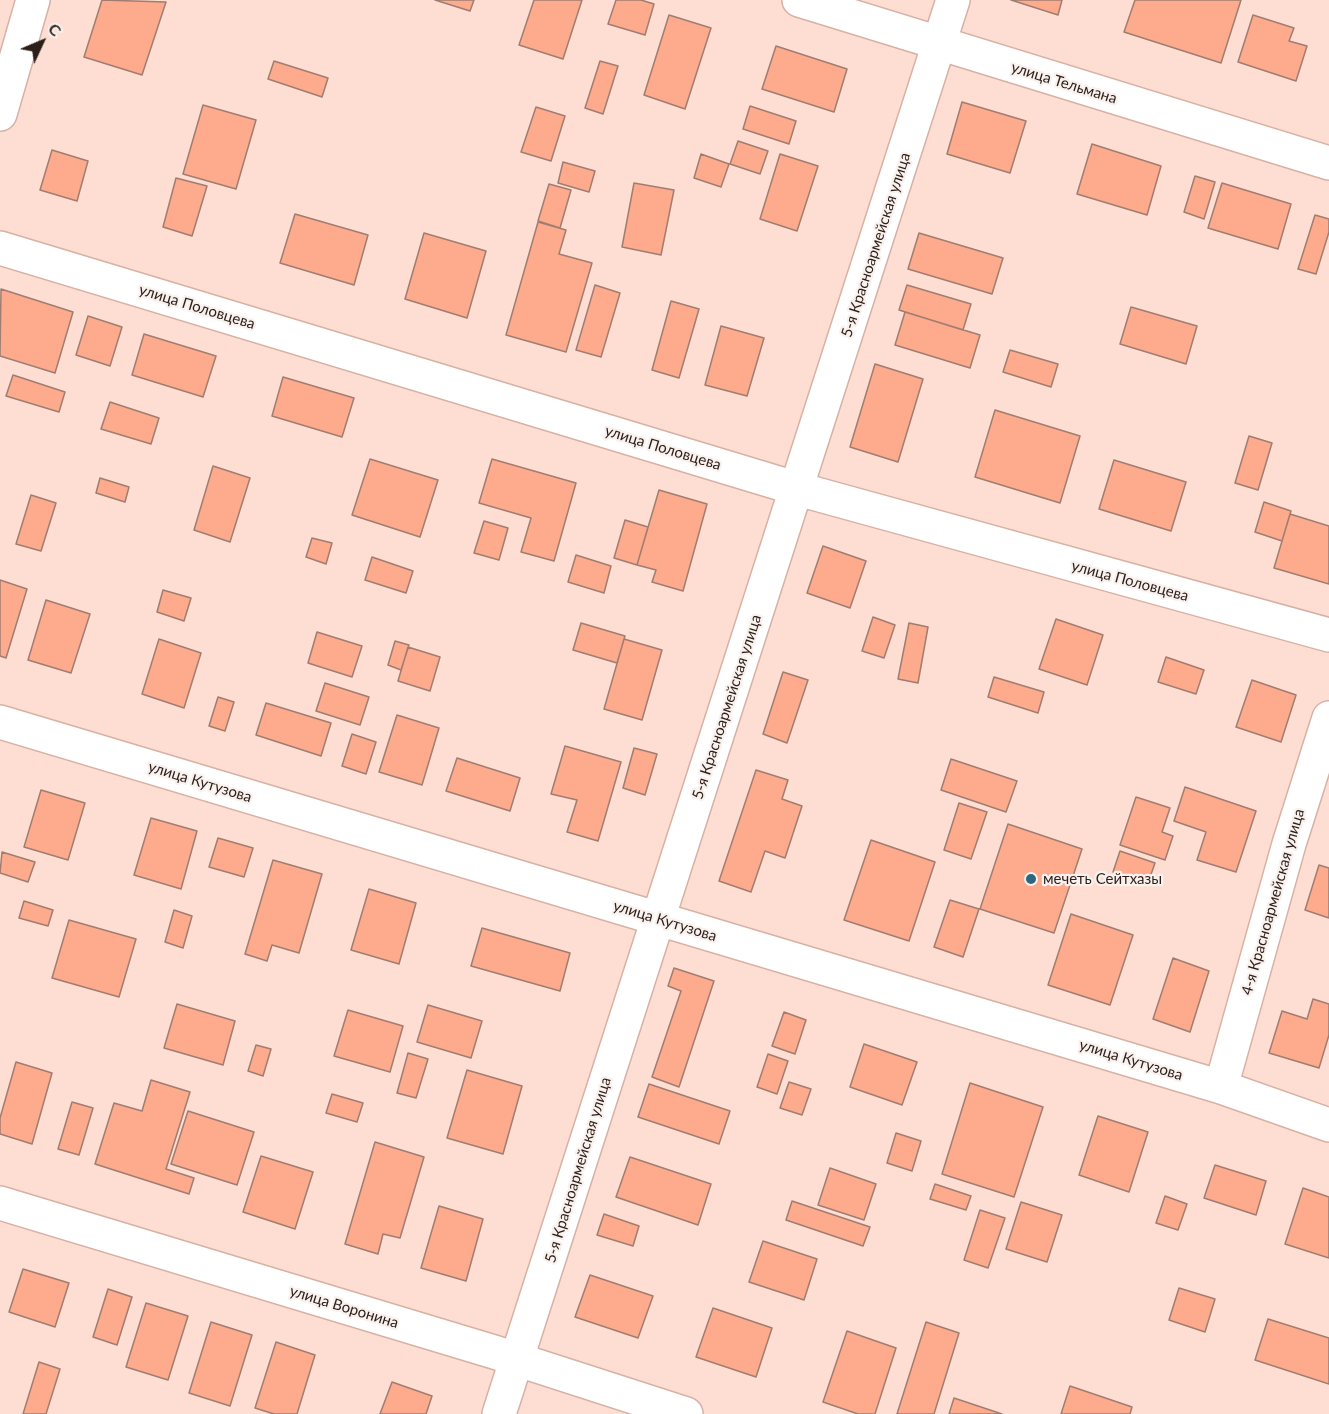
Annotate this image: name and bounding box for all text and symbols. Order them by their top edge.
north arrow [12,12,72,72]
text: С [45,19,66,40]
street label: улица Тельмана [1009,58,1119,108]
street label: 5-я Красноармейская улица [838,150,914,340]
street label: улица Половцева [137,281,257,333]
street label: улица Половцева [603,422,723,474]
street label: улица Половцева [1070,557,1190,605]
street label: 5-я Красноармейская улица [689,612,765,802]
street label: улица Кутузова [146,758,254,806]
street label: 4-я Красноармейская улица [1238,807,1308,997]
place label: мечеть Сейтхазы [1043,870,1162,888]
marker: мечеть Сейтхазы [1024,872,1038,886]
street label: улица Кутузова [611,897,719,945]
street label: улица Кутузова [1077,1036,1185,1084]
street label: 5-я Красноармейская улица [541,1075,615,1265]
street label: улица Воронина [287,1282,401,1332]

